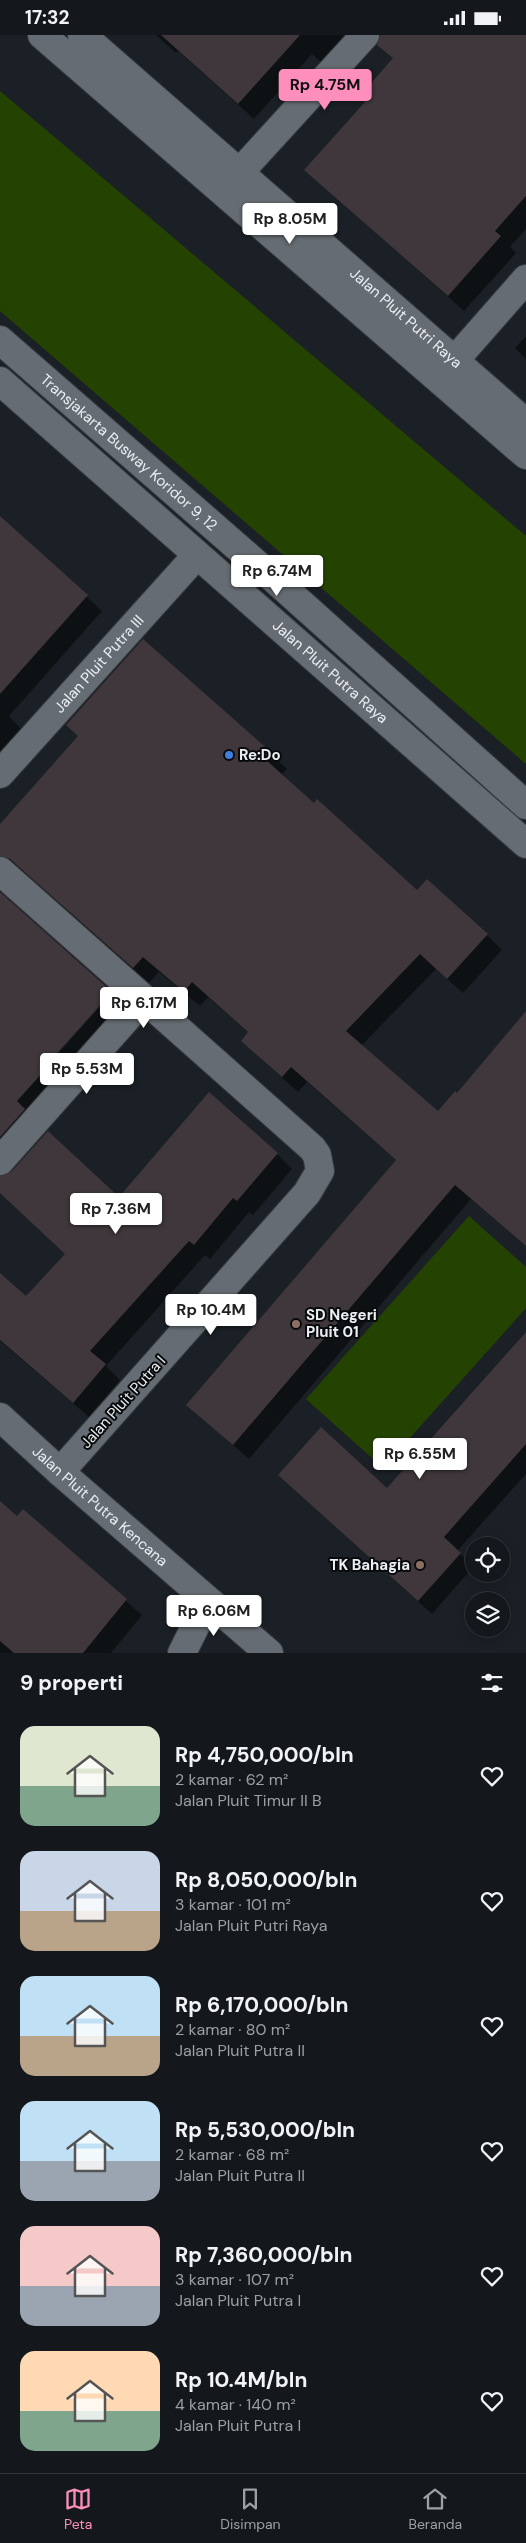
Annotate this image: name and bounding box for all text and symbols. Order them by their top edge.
text: 17:32 [25,5,69,30]
pin: Rp 4.75M [273,69,377,111]
text: Rp 4.75M [290,74,360,95]
pin: Rp 8.05M [238,203,342,245]
text: Rp 8.05M [253,208,327,229]
street label: Jalan Pluit Putri Raya [345,263,466,373]
street label: Transjakarta Busway Koridor 9, 12 [36,370,222,535]
pin: Rp 6.74M [225,555,329,597]
text: Rp 6.74M [242,560,312,581]
street label: Jalan Pluit Putra III [50,611,148,717]
street label: Jalan Pluit Putra Raya [268,615,392,728]
place label: Re:Do [239,745,281,765]
marker: Re:Do [223,749,235,761]
pin: Rp 6.17M [92,987,196,1029]
text: Rp 6.17M [111,992,177,1013]
pin: Rp 5.53M [35,1053,139,1095]
text: Rp 5.53M [51,1058,123,1079]
pin: Rp 7.36M [64,1193,168,1235]
text: Rp 7.36M [81,1198,151,1219]
pin: Rp 10.4M [159,1293,263,1336]
text: Rp 10.4M [176,1299,246,1320]
place label: SD Negeri Pluit 01 [306,1305,377,1342]
marker: SD Negeri Pluit 01 [290,1318,302,1330]
street label: Jalan Pluit Putra I [76,1351,170,1453]
pin: Rp 6.55M [368,1437,472,1480]
street label: Jalan Pluit Putra Kencana [28,1441,172,1571]
text: Rp 6.55M [384,1443,456,1464]
map controls [465,1537,510,1637]
button: locate [465,1537,510,1582]
place label: TK Bahagia [329,1555,410,1575]
marker: TK Bahagia [414,1559,426,1571]
button: layers [465,1592,510,1637]
pin: Rp 6.06M [162,1595,266,1637]
text: Rp 6.06M [178,1600,250,1621]
text: 9 properti [20,1669,123,1697]
icon: filters [478,1669,506,1697]
text: Rp 4,750,000/bln [175,1741,354,1769]
icon: home [60,1746,120,1806]
icon: heart [478,1762,506,1790]
text: 2 kamar · 62 m² [175,1769,288,1790]
text: Jalan Pluit Timur II B [175,1790,322,1811]
text: Rp 8,050,000/bln [175,1866,357,1894]
icon: home [60,1871,120,1931]
icon: heart [478,1887,506,1915]
text: 3 kamar · 101 m² [175,1894,291,1915]
text: Jalan Pluit Putri Raya [175,1915,327,1936]
text: Rp 6,170,000/bln [175,1991,348,2019]
icon: home [60,1996,120,2056]
icon: heart [478,2012,506,2040]
text: 2 kamar · 80 m² [175,2019,290,2040]
text: Jalan Pluit Putra II [175,2040,305,2061]
text: Rp 5,530,000/bln [175,2116,355,2144]
icon: home [60,2121,120,2181]
icon: heart [478,2137,506,2165]
text: 2 kamar · 68 m² [175,2144,289,2165]
text: Jalan Pluit Putra II [175,2165,305,2186]
text: Rp 7,360,000/bln [175,2241,352,2269]
icon: home [60,2246,120,2306]
icon: heart [478,2262,506,2290]
text: 3 kamar · 107 m² [175,2269,294,2290]
text: Jalan Pluit Putra I [175,2290,301,2311]
text: Rp 10.4M/bln [175,2366,307,2394]
icon: home [60,2371,120,2431]
icon: heart [478,2387,506,2415]
text: 4 kamar · 140 m² [175,2394,296,2415]
text: Jalan Pluit Putra I [175,2415,301,2436]
tab: Peta [64,2485,92,2533]
tab: Disimpan [220,2485,281,2533]
tab: Beranda [408,2485,462,2533]

